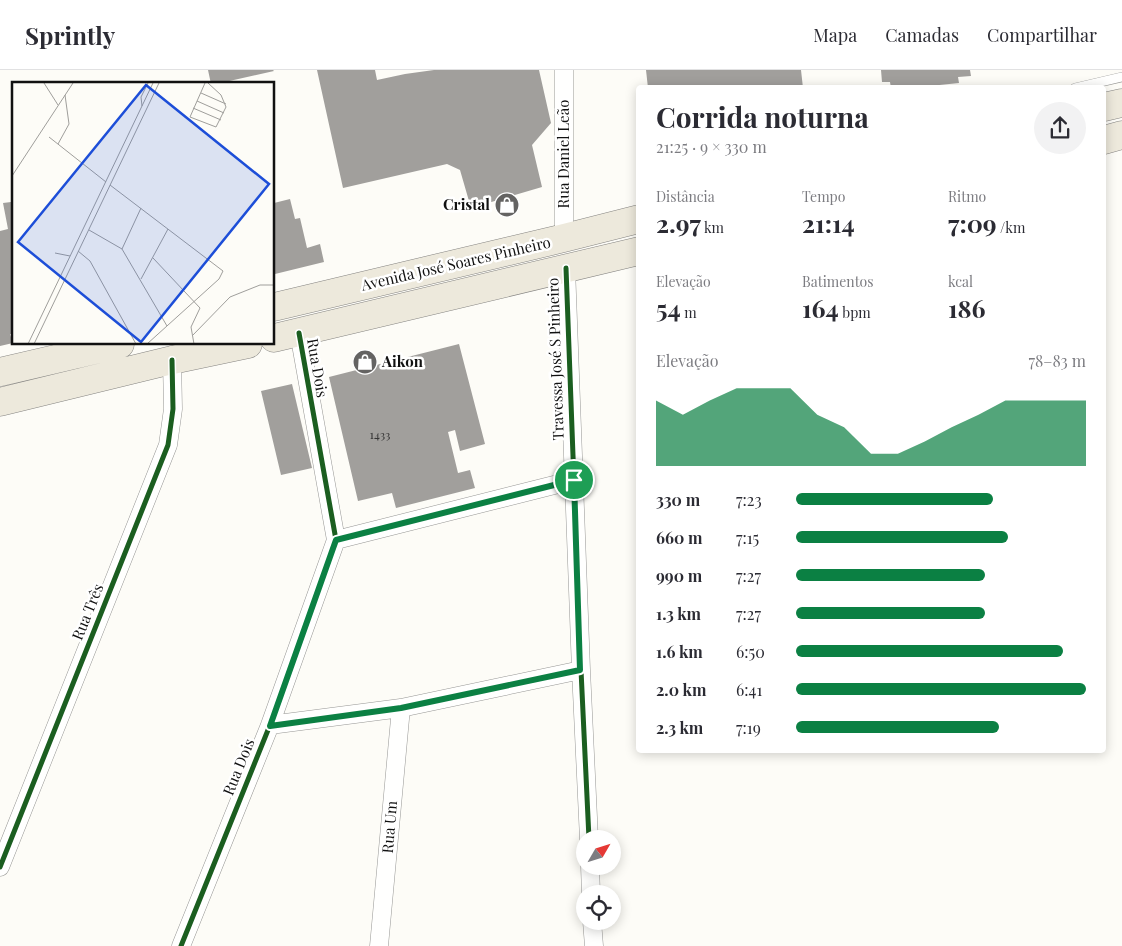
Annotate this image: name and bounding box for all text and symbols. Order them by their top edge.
text: Sprintly [25,19,115,51]
text: Mapa [813,23,857,47]
text: Camadas [885,23,959,47]
text: Compartilhar [987,23,1097,47]
inset map [12,82,275,345]
text: Corrida noturna [656,98,869,135]
street label: Rua Daniel Leão [553,100,573,208]
button: share [1034,102,1086,154]
text: 21:25 · 9 × 330 m [656,136,767,157]
text: Distância [656,187,715,206]
text: Tempo [802,187,845,206]
text: Ritmo [948,187,986,206]
shop icon: Cristal [494,192,520,218]
place label: Cristal [443,194,490,214]
text: 2.97 [656,206,701,239]
text: 21:14 [802,206,855,239]
text: 7:09 [948,206,997,239]
text: km [701,218,724,237]
text: /km [997,218,1025,237]
street label: Avenida José Soares Pinheiro [358,231,553,295]
text: Elevação [656,272,711,291]
text: Batimentos [802,272,874,291]
text: kcal [948,272,973,291]
street label: Travessa José S Pinheiro [542,277,568,441]
text: 54 [656,291,681,324]
text: 164 [802,291,839,324]
text: 186 [948,291,986,324]
text: m [681,303,697,322]
text: bpm [839,303,871,322]
street label: Rua Dois [303,337,333,399]
shop icon: Aikon [352,349,378,375]
text: Elevação [656,350,718,371]
text: 78–83 m [1028,350,1086,371]
place label: Aikon [381,351,424,371]
house number: 1433 [370,426,390,442]
pin [553,459,595,501]
icon: arrive [560,466,588,494]
text: 330 m [656,489,700,510]
text: 7:23 [736,489,762,510]
text: 660 m [656,527,702,548]
text: 7:15 [736,527,759,548]
text: 990 m [656,565,702,586]
text: 7:27 [736,565,761,586]
street label: Rua Três [67,580,107,643]
text: 1.3 km [656,603,701,624]
text: 7:27 [736,603,761,624]
text: 1.6 km [656,641,703,662]
text: 6:50 [736,641,765,662]
text: 2.0 km [656,679,706,700]
text: 6:41 [736,679,762,700]
text: 2.3 km [656,717,703,738]
text: 7:19 [736,717,761,738]
street label: Rua Dois [218,735,259,798]
street label: Rua Um [377,799,401,854]
north arrow [576,830,621,875]
map controls [576,830,621,930]
button: locate [576,885,621,930]

